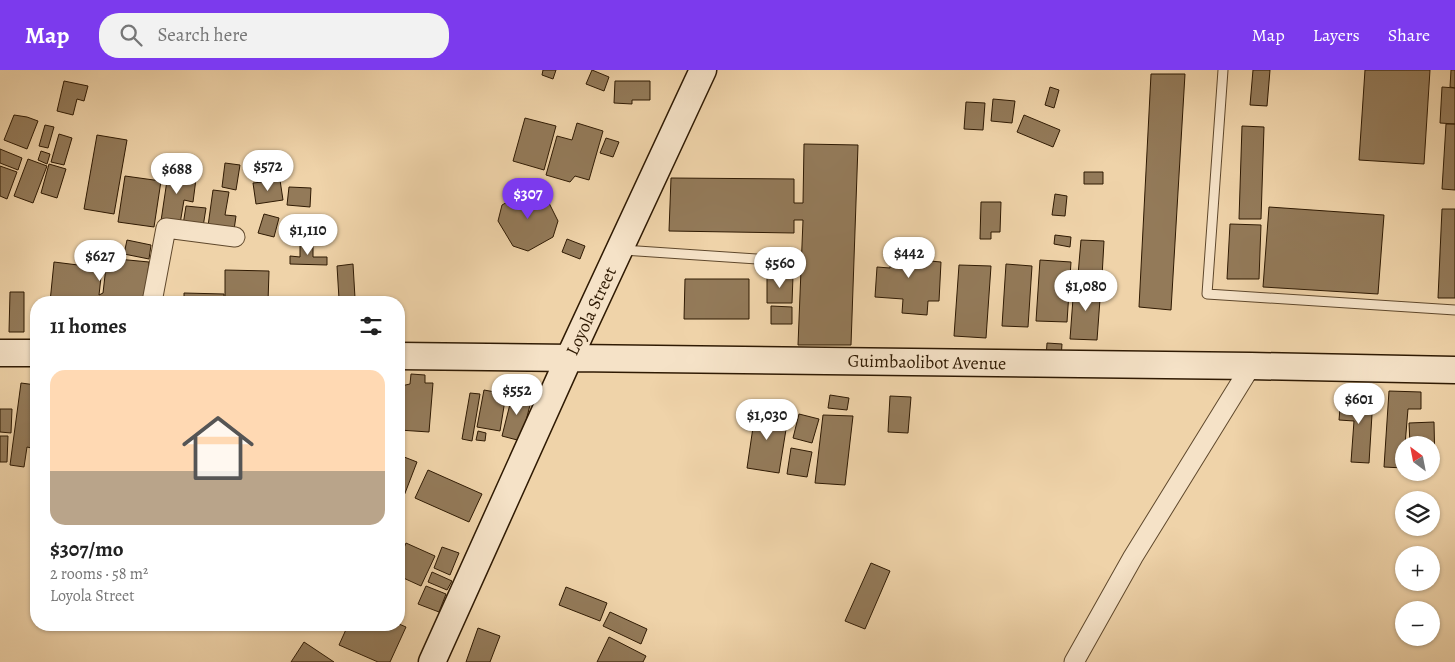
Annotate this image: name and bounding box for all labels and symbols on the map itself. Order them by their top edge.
pin: $572 [238,150,298,192]
pin: $688 [147,152,207,195]
pin: $307 [498,178,558,220]
pin: $1,110 [267,214,349,256]
pin: $442 [879,236,939,279]
pin: $627 [70,240,130,282]
pin: $560 [750,246,810,289]
street label: Loyola Street [560,263,622,359]
pin: $1,080 [1045,270,1127,312]
street label: Guimbaolibot Avenue [847,349,1007,375]
pin: $552 [487,374,547,416]
pin: $601 [1329,382,1389,425]
pin: $1,030 [726,398,808,441]
north arrow [1395,436,1440,481]

